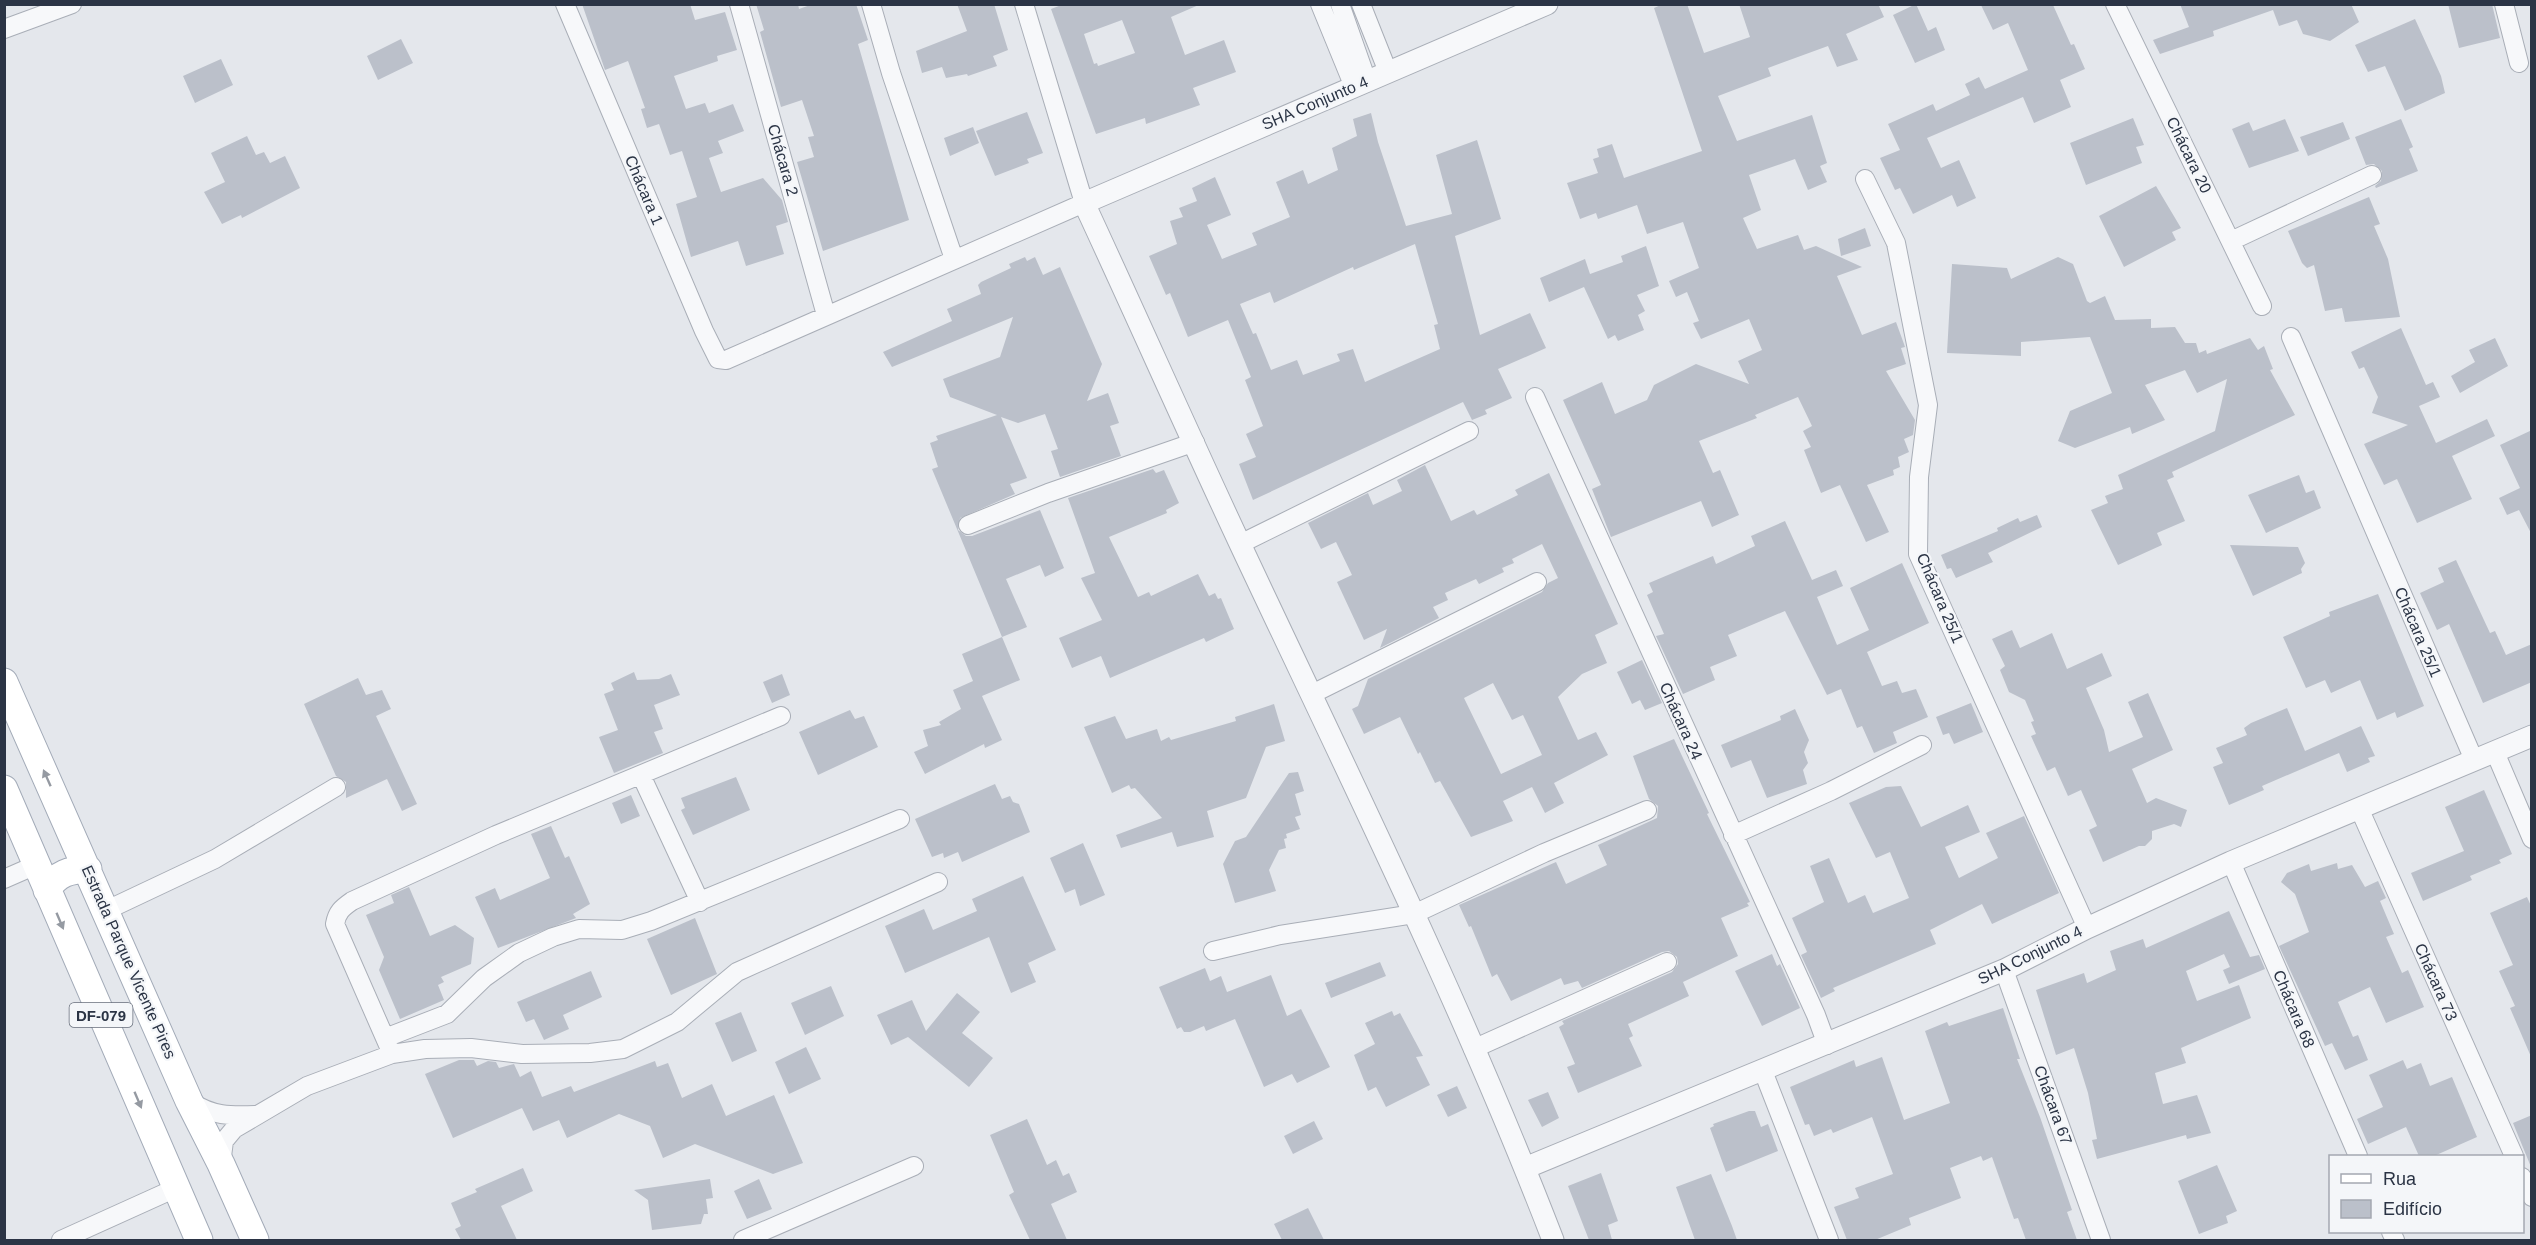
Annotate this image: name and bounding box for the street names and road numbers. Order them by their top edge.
street label: SHA Conjunto 4 [1259,73,1371,133]
street label: Chácara 20 [2163,114,2215,196]
street label: Chácara 2 [765,122,801,198]
street label: Chácara 1 [622,153,666,227]
street label: Chácara 25/1 [1913,550,1967,646]
street label: Chácara 25/1 [2391,584,2445,680]
street label: Chácara 24 [1656,680,1706,762]
street label: Estrada Parque Vicente Pires [79,863,179,1061]
street label: SHA Conjunto 4 [1975,922,2085,988]
street label: Chácara 73 [2411,941,2461,1023]
street label: Chácara 68 [2270,968,2318,1050]
road number: DF-079 [70,1003,132,1027]
street label: Chácara 67 [2031,1063,2075,1147]

